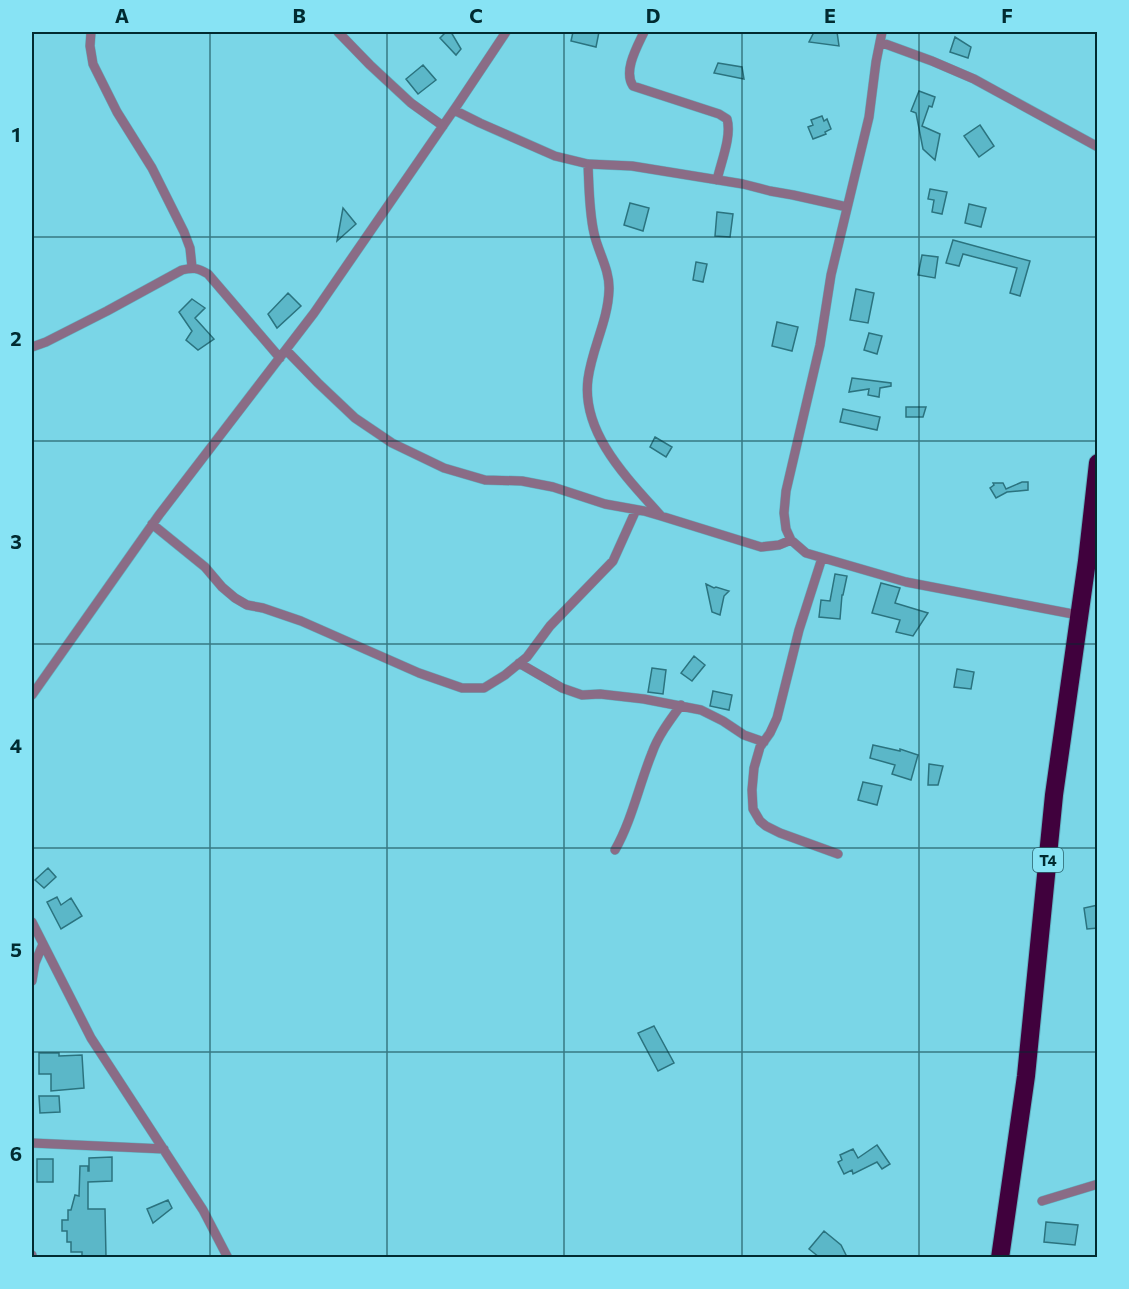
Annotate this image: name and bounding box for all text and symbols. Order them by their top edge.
text: A [115,3,129,27]
text: B [292,3,306,27]
text: C [469,3,483,27]
text: D [646,3,660,27]
text: E [824,3,836,27]
text: F [1001,3,1013,27]
text: 1 [11,122,21,146]
text: 2 [10,326,22,350]
text: 3 [10,529,22,553]
text: 4 [10,733,22,757]
road number: T4 [1033,848,1063,872]
text: 5 [10,937,22,961]
text: 6 [10,1141,22,1165]

